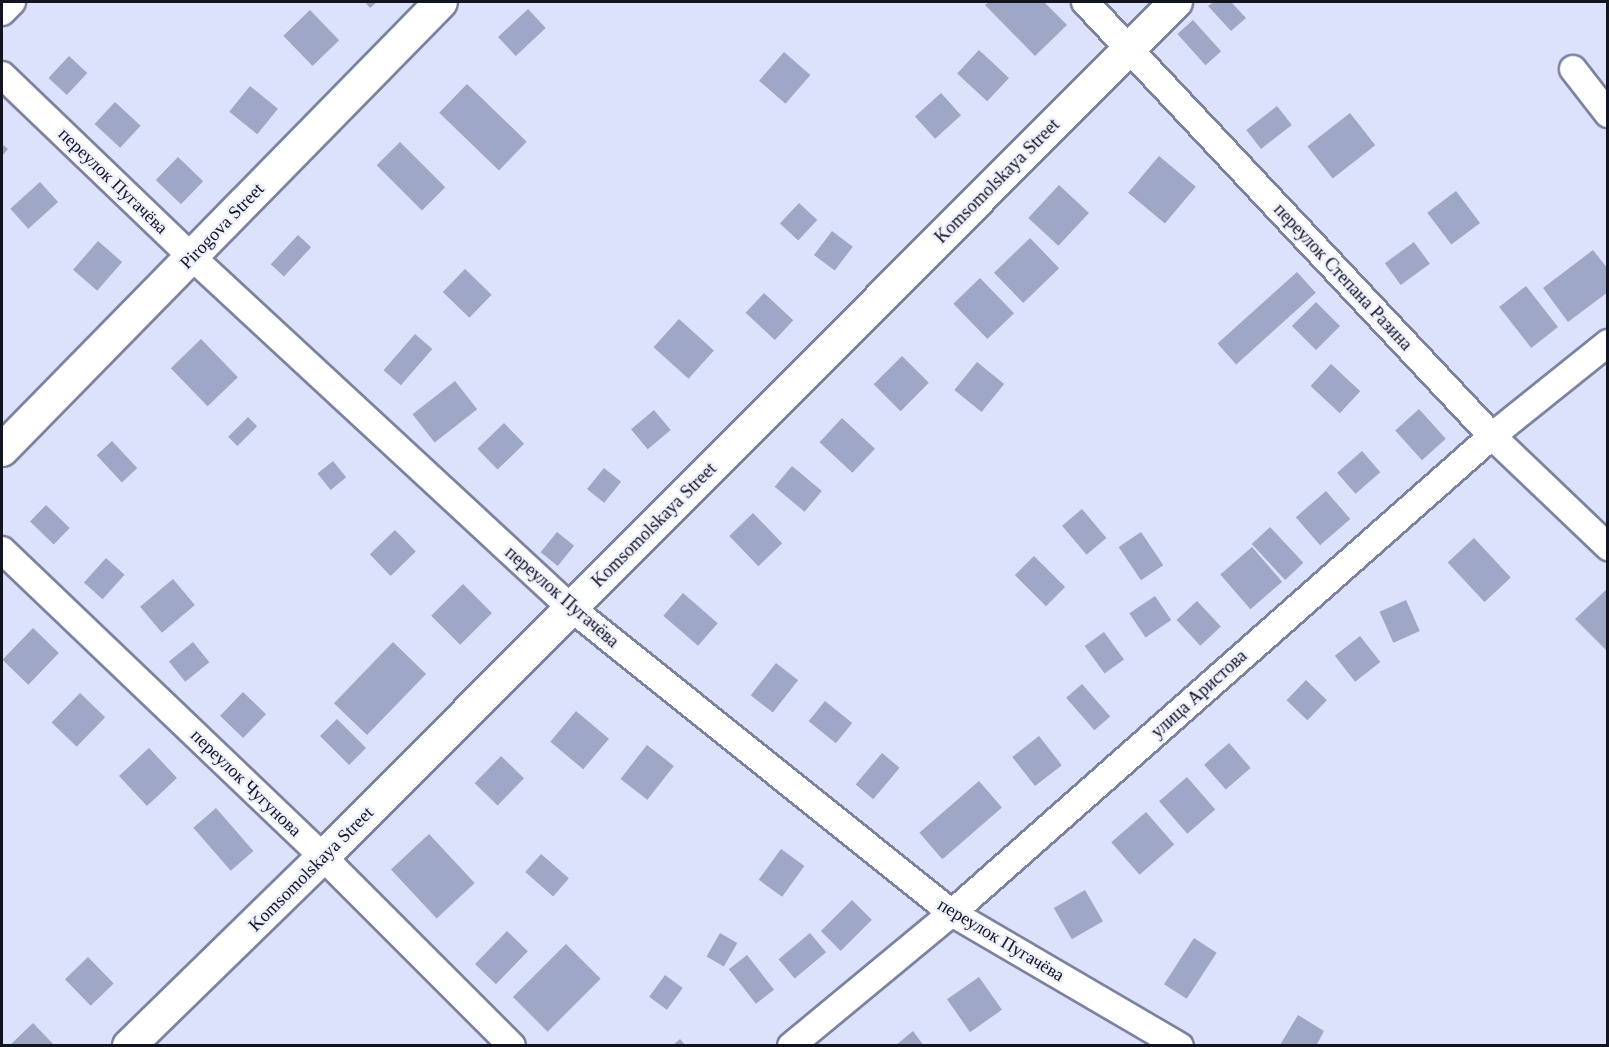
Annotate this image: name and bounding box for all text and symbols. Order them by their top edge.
street label: Komsomolskaya Street [930,114,1064,248]
street label: переулок Пугачёва [54,123,172,239]
street label: Pirogova Street [176,178,268,274]
street label: переулок Степана Разина [1269,199,1417,355]
street label: Komsomolskaya Street [587,458,721,592]
street label: переулок Пугачёва [501,542,623,652]
street label: улица Аристова [1147,645,1251,743]
street label: переулок Чугунова [186,725,306,841]
street label: Komsomolskaya Street [244,802,378,936]
street label: переулок Пугачёва [934,894,1068,986]

